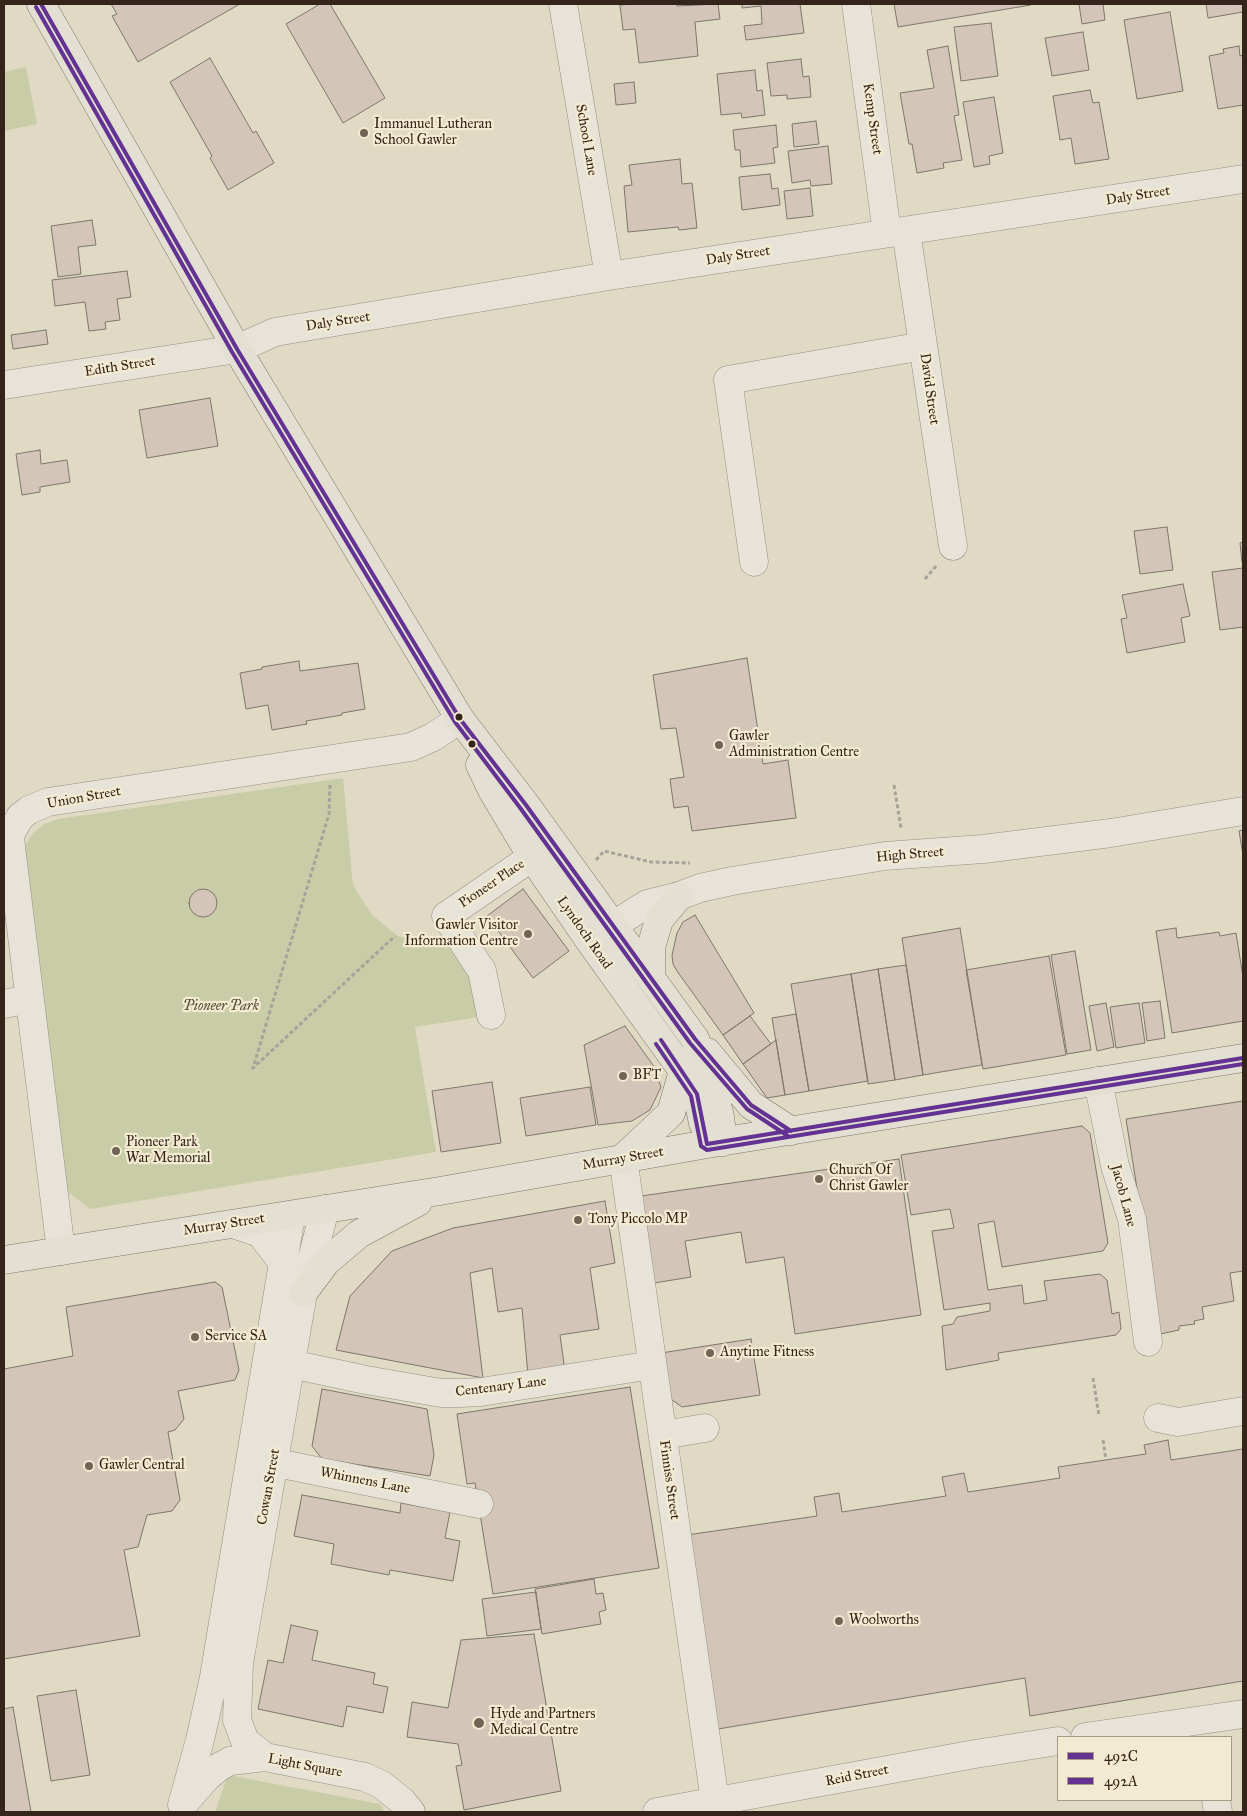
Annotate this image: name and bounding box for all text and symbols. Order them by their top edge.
street label: Kemp Street [859,82,885,156]
street label: School Lane [571,103,601,177]
place label: Immanuel Lutheran School Gawler [374,117,492,150]
marker: Immanuel Lutheran School Gawler [358,127,370,139]
street label: Daly Street [1105,183,1171,209]
street label: Daly Street [705,243,771,269]
street label: Daly Street [305,309,371,335]
street label: David Street [916,352,942,426]
street label: Edith Street [83,353,157,381]
unlabelled marker [454,712,464,722]
place label: Gawler Administration Centre [729,729,859,762]
unlabelled marker [467,739,477,749]
marker: Gawler Administration Centre [713,739,725,751]
street label: Union Street [46,783,122,813]
street label: High Street [875,844,945,866]
street label: Pioneer Place [456,856,528,912]
street label: Lyndoch Road [553,893,615,973]
place label: Gawler Visitor Information Centre [404,918,518,950]
marker: Gawler Visitor Information Centre [522,928,534,940]
park label: Pioneer Park [183,999,259,1015]
place label: BFT [633,1068,661,1084]
marker: BFT [617,1070,629,1082]
place label: Pioneer Park War Memorial [126,1135,211,1168]
street label: Murray Street [581,1144,665,1174]
marker: Pioneer Park War Memorial [110,1145,122,1157]
place label: Church Of Christ Gawler [829,1163,908,1196]
street label: Jacob Lane [1107,1163,1139,1229]
marker: Church Of Christ Gawler [813,1173,825,1185]
street label: Murray Street [182,1210,266,1240]
place label: Tony Piccolo MP [588,1212,688,1228]
marker: Tony Piccolo MP [572,1214,584,1226]
place label: Service SA [205,1329,267,1345]
marker: Service SA [189,1331,201,1343]
place label: Anytime Fitness [720,1345,814,1361]
marker: Anytime Fitness [704,1347,716,1359]
street label: Centenary Lane [454,1373,548,1401]
street label: Finniss Street [655,1439,683,1521]
street label: Cowan Street [254,1448,284,1526]
place label: Gawler Central [99,1458,185,1474]
marker: Gawler Central [83,1460,95,1472]
street label: Whinnens Lane [319,1464,411,1498]
place label: Woolworths [849,1613,919,1629]
marker: Woolworths [833,1615,845,1627]
place label: Hyde and Partners Medical Centre [490,1707,595,1740]
marker: Hyde and Partners Medical Centre [472,1716,486,1730]
legend [1057,1736,1232,1801]
text: 492C [1104,1747,1138,1765]
street label: Light Square [266,1751,344,1781]
street label: Reid Street [824,1762,890,1790]
text: 492A [1104,1772,1138,1790]

